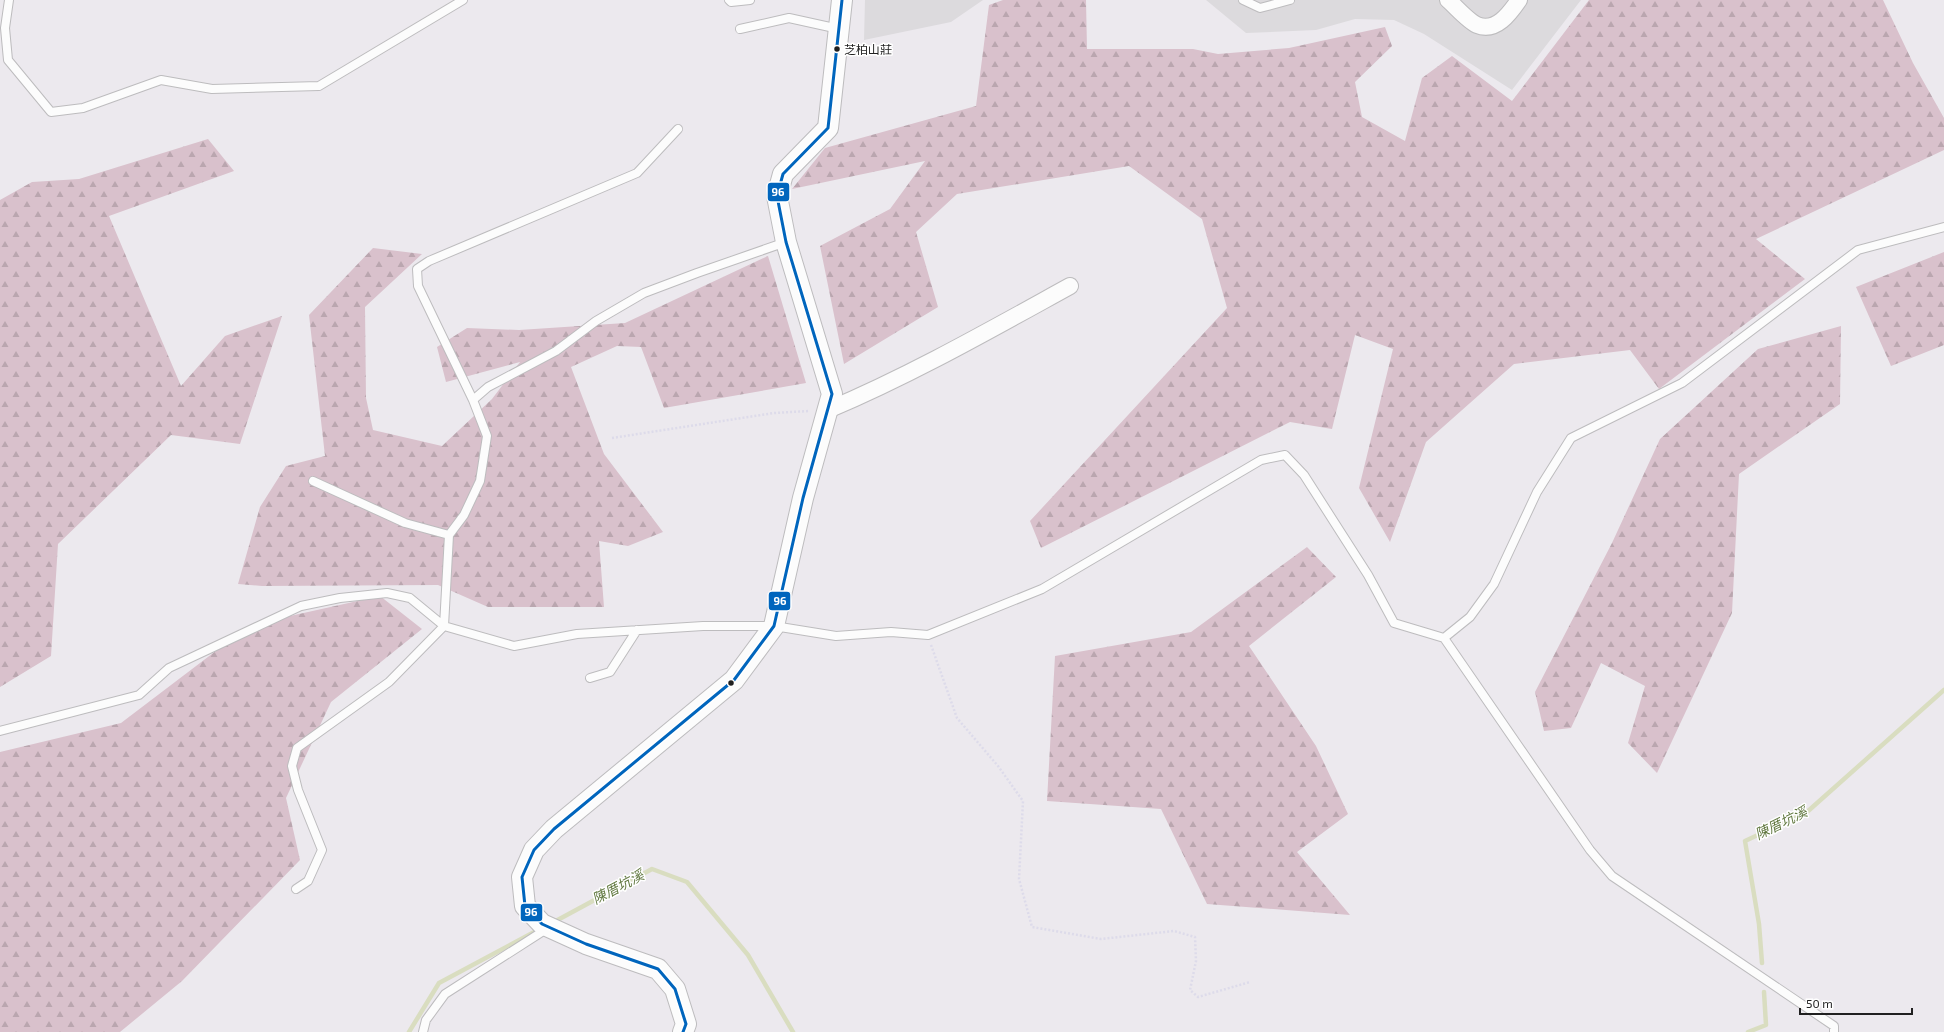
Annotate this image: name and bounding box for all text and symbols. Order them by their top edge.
place label: 芝柏山莊 [844,42,892,56]
marker: 芝柏山莊 [832,44,842,54]
line badge: 96 [767,182,790,202]
text: 96 [772,185,785,198]
line badge: 96 [768,591,791,611]
text: 96 [774,594,787,607]
unlabelled marker [726,678,736,688]
water label: 陳厝坑溪 [1752,802,1811,842]
water label: 陳厝坑溪 [589,865,648,907]
line badge: 96 [520,903,543,922]
text: 96 [525,905,538,918]
scale bar [1800,990,1912,1016]
text: 50 m [1806,996,1833,1010]

